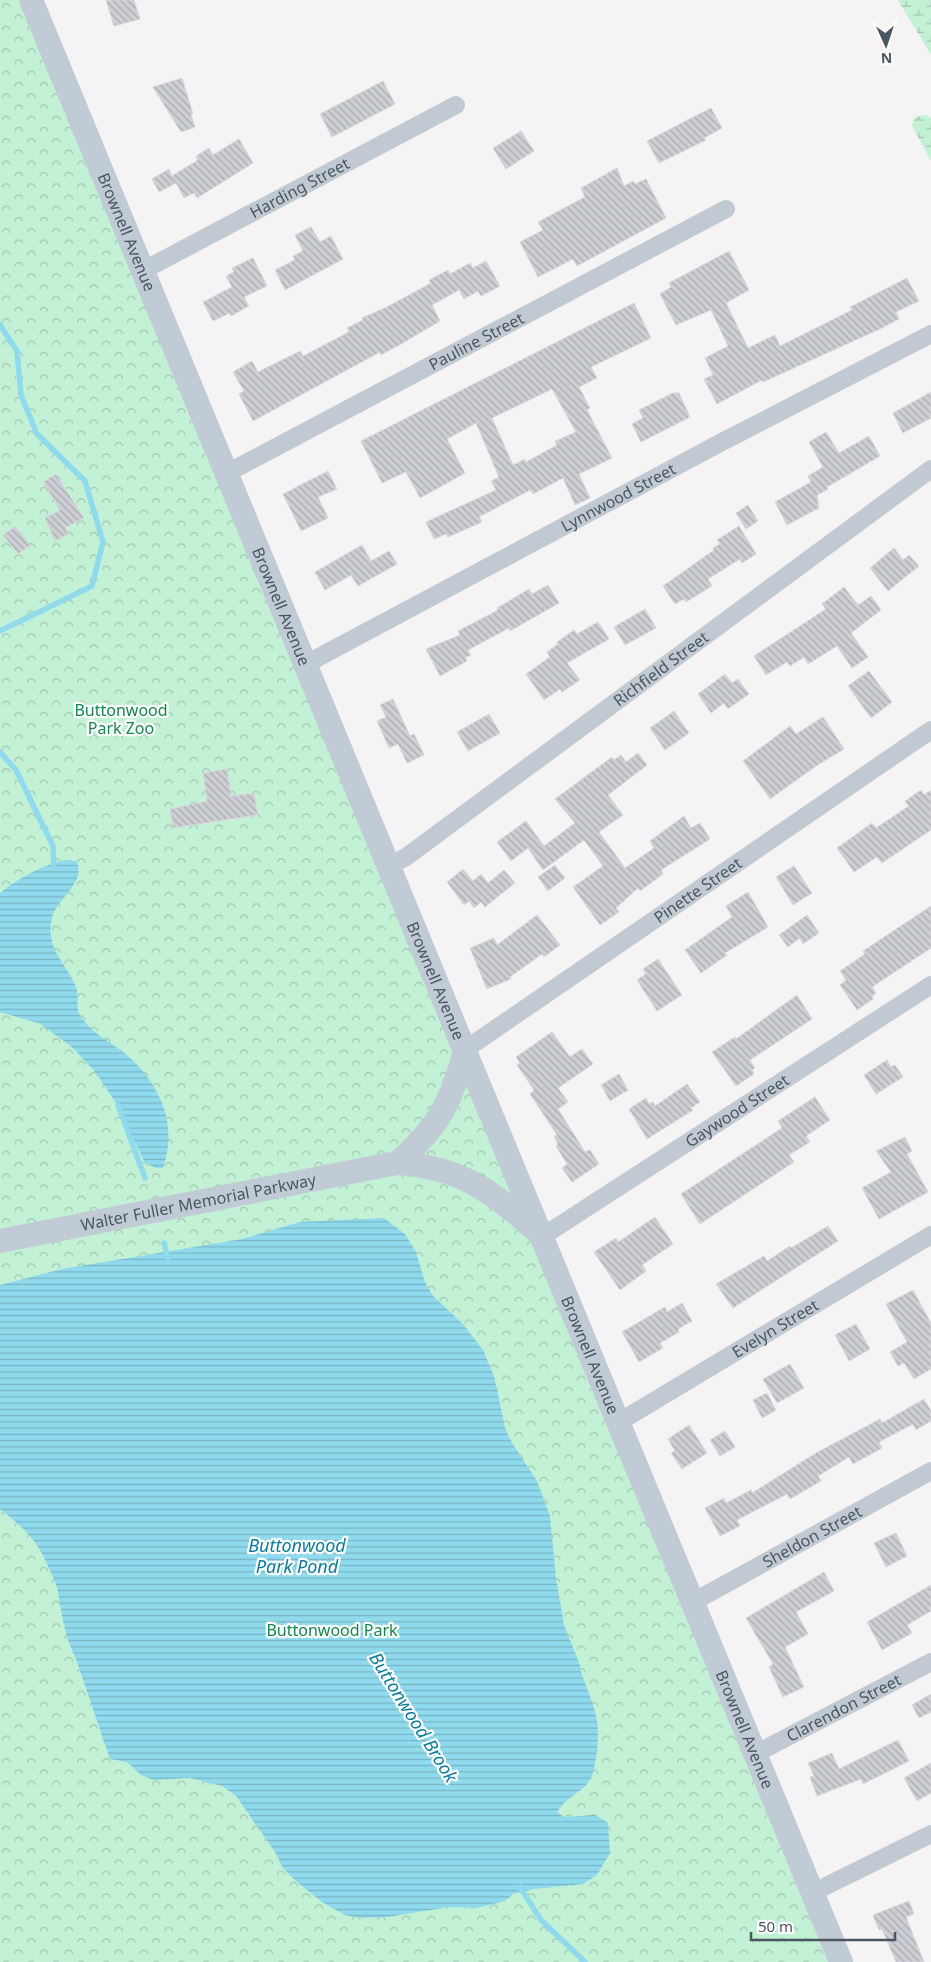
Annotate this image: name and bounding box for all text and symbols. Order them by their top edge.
north arrow [861,20,911,70]
text: N [881,49,893,68]
street label: Harding Street [246,152,353,223]
street label: Brownell Avenue [93,169,161,295]
street label: Pauline Street [425,307,528,375]
street label: Lynnwood Street [557,458,680,537]
street label: Brownell Avenue [247,544,316,669]
street label: Richfield Street [609,626,713,711]
park label: Buttonwood Park Zoo [74,699,168,739]
street label: Pinette Street [649,852,746,928]
street label: Brownell Avenue [402,918,470,1043]
street label: Gaywood Street [681,1069,793,1152]
street label: Walter Fuller Memorial Parkway [79,1168,319,1236]
street label: Brownell Avenue [556,1293,625,1418]
street label: Evelyn Street [728,1294,823,1363]
street label: Sheldon Street [759,1500,866,1573]
water label: Buttonwood Park Pond [248,1533,346,1578]
park label: Buttonwood Park [266,1619,398,1641]
water label: Buttonwood Brook [364,1648,464,1787]
street label: Brownell Avenue [711,1667,779,1792]
street label: Clarendon Street [782,1668,905,1747]
scale bar [751,1910,895,1942]
text: 50 m [758,1916,793,1936]

